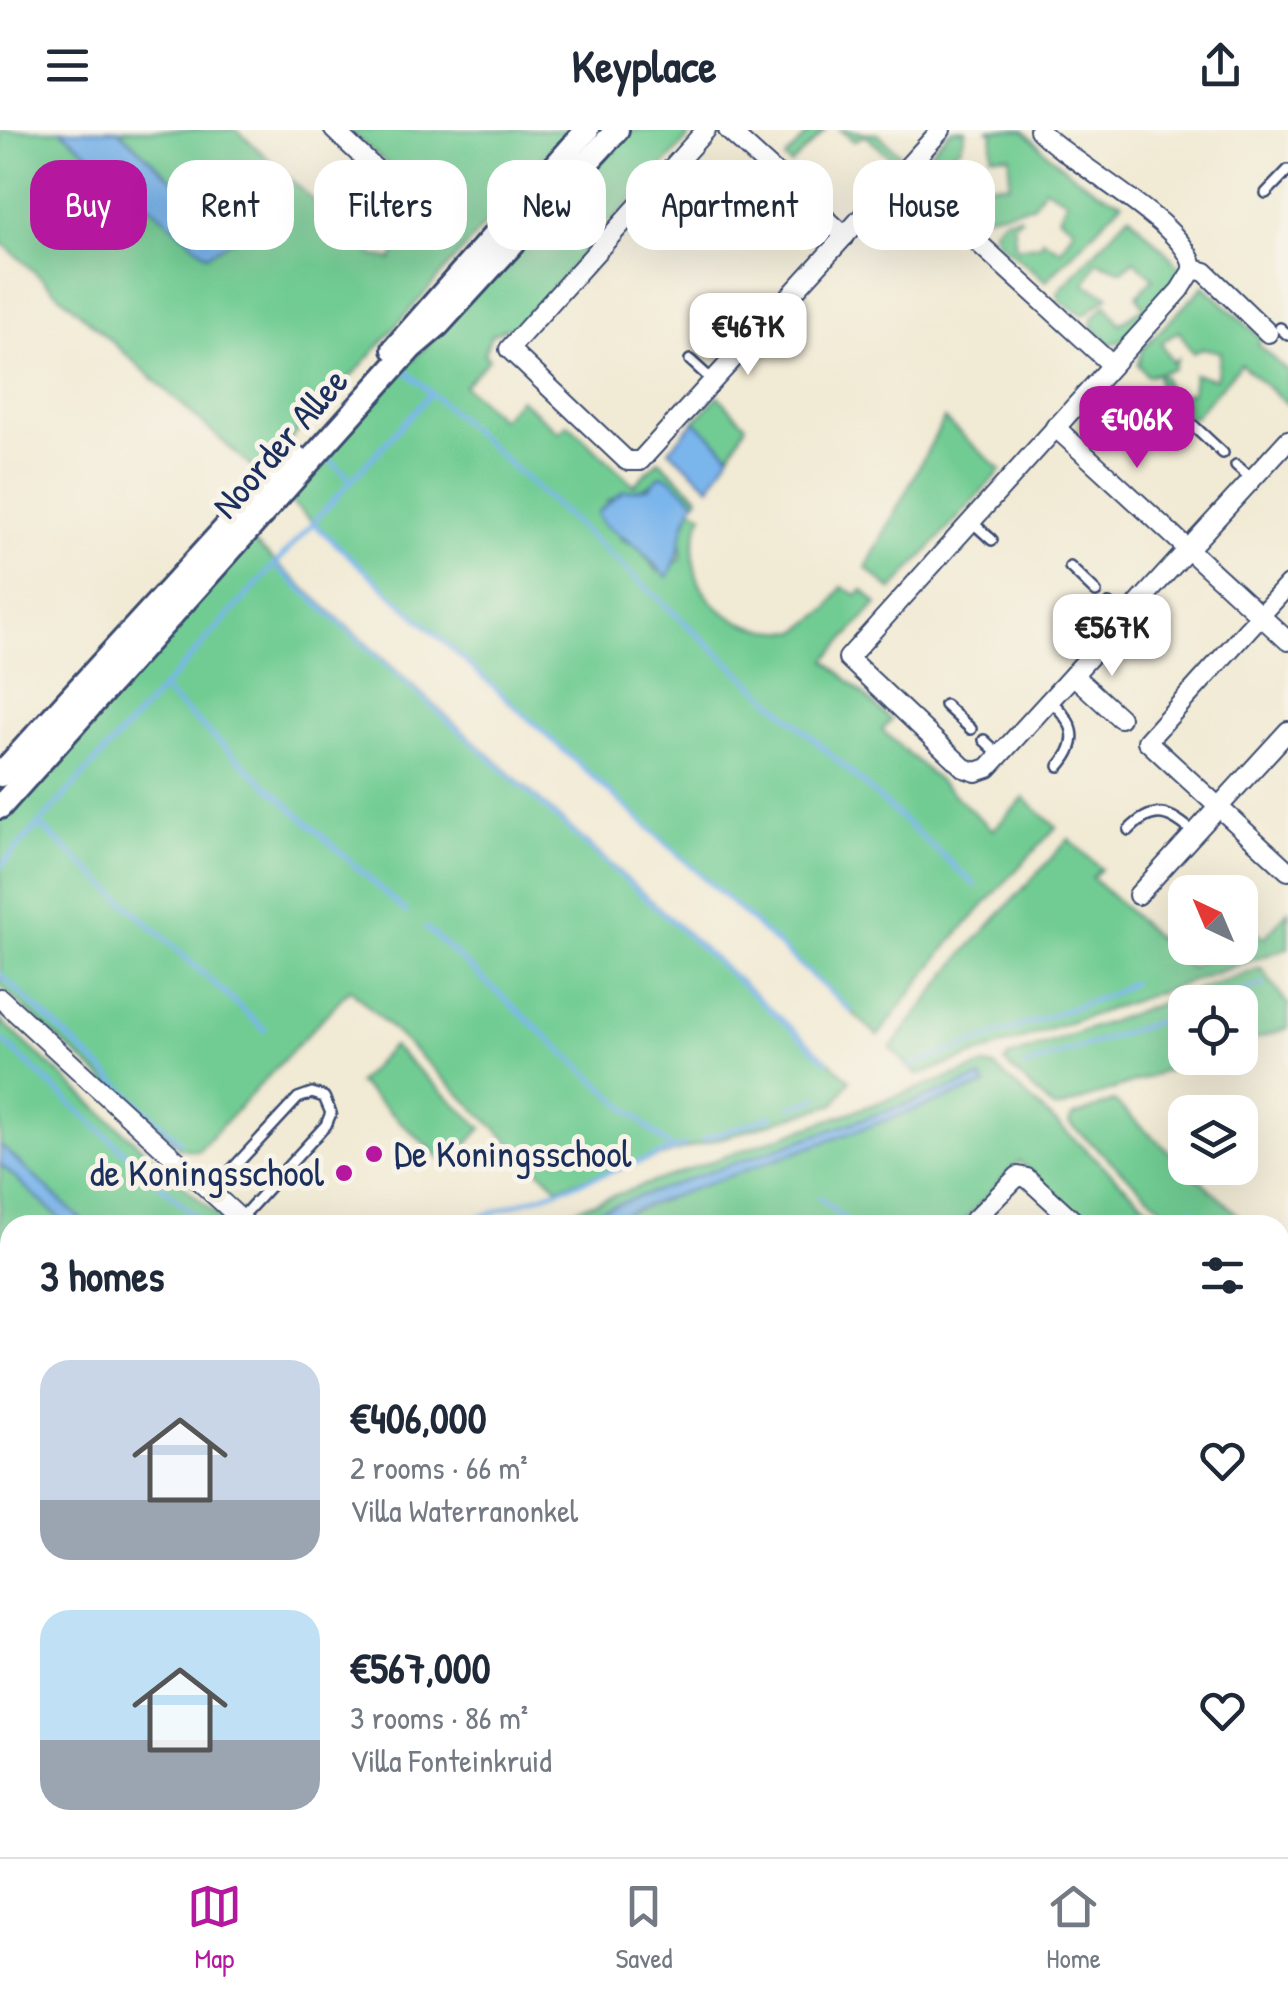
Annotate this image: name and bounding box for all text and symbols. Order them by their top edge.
text: Keyplace [572,35,716,96]
icon: menu [40,38,95,93]
icon: share [1193,38,1248,93]
chip: Buy [30,160,147,250]
chip: Rent [167,160,294,250]
chip: Filters [314,160,467,250]
chip: New [487,160,606,250]
chip: Apartment [626,160,833,250]
chip: House [853,160,995,250]
pin: €467K [678,293,818,378]
text: €467K [712,304,784,347]
street label: Noorder Allee [199,356,359,529]
pin: €406K [1067,386,1207,471]
text: €406K [1101,397,1173,440]
pin: €567K [1042,594,1182,679]
text: €567K [1075,605,1149,648]
north arrow [1168,875,1258,965]
map controls [1168,875,1258,1185]
button: locate [1168,985,1258,1075]
button: layers [1168,1095,1258,1185]
place label: De Koningsschool [394,1127,632,1179]
marker: De Koningsschool [363,1143,385,1165]
place label: de Koningsschool [90,1146,325,1198]
marker: de Koningsschool [333,1162,355,1184]
text: 3 homes [40,1247,165,1304]
icon: filters [1195,1248,1250,1303]
text: €406,000 [350,1389,486,1446]
icon: home [120,1400,240,1520]
icon: heart [1195,1433,1250,1488]
text: 2 rooms · 66 m² [350,1446,528,1489]
text: Villa Waterranonkel [350,1489,578,1532]
text: €567,000 [350,1639,490,1696]
icon: home [120,1650,240,1770]
icon: heart [1195,1683,1250,1738]
text: 3 rooms · 86 m² [350,1696,528,1739]
text: Villa Fonteinkruid [350,1739,552,1782]
tab: Map [187,1879,242,1977]
tab: Saved [615,1879,673,1977]
tab: Home [1046,1879,1101,1977]

